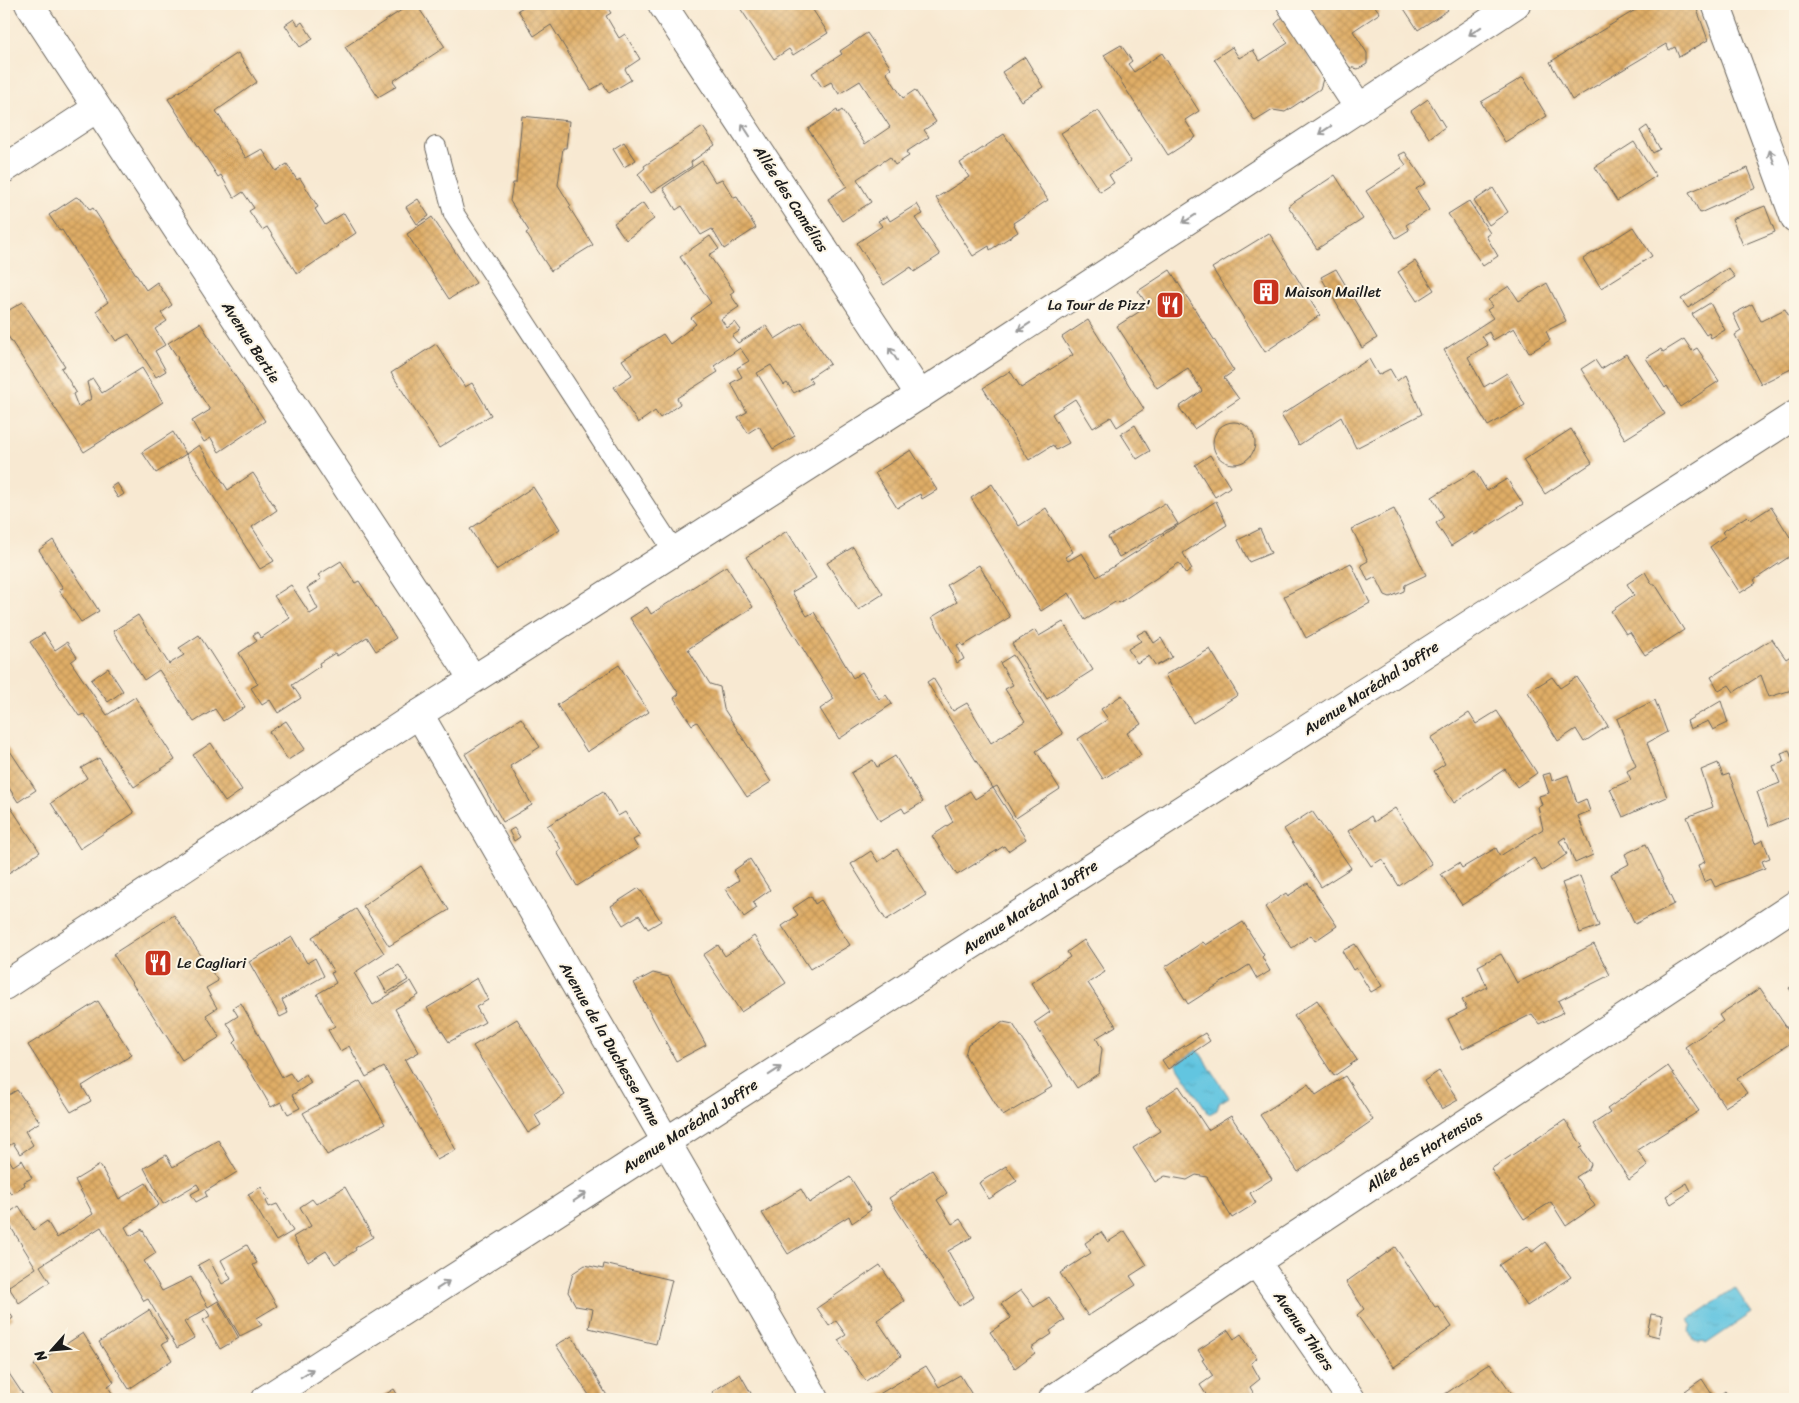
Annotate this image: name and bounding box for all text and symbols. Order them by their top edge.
one-way arrow [1468,26,1482,36]
one-way arrow [741,124,751,138]
one-way arrow [1319,126,1333,136]
street label: Allée des Camélias [746,139,835,258]
one-way arrow [1767,149,1776,165]
one-way arrow [1182,214,1196,224]
building icon: Maison Maillet [1251,277,1281,307]
place label: Maison Maillet [1285,279,1382,305]
restaurant icon: La Tour de Pizz' [1155,290,1185,320]
place label: La Tour de Pizz' [1048,292,1151,318]
street label: Avenue Bertie [214,295,287,388]
one-way arrow [1017,322,1031,332]
one-way arrow [888,347,898,361]
street label: Avenue Maréchal Joffre [1297,634,1445,742]
street label: Avenue Maréchal Joffre [956,853,1104,961]
restaurant icon: Le Cagliari [143,948,173,978]
place label: Le Cagliari [177,950,247,976]
street label: Avenue de la Duchesse Anne [552,956,668,1131]
one-way arrow [768,1066,782,1076]
street label: Avenue Maréchal Joffre [616,1072,764,1180]
street label: Allée des Hortensias [1360,1103,1488,1199]
one-way arrow [572,1192,586,1202]
one-way arrow [436,1280,450,1290]
street label: Avenue Thiers [1266,1285,1341,1377]
north arrow [28,1326,78,1376]
text: N [27,1345,55,1367]
one-way arrow [299,1368,313,1378]

